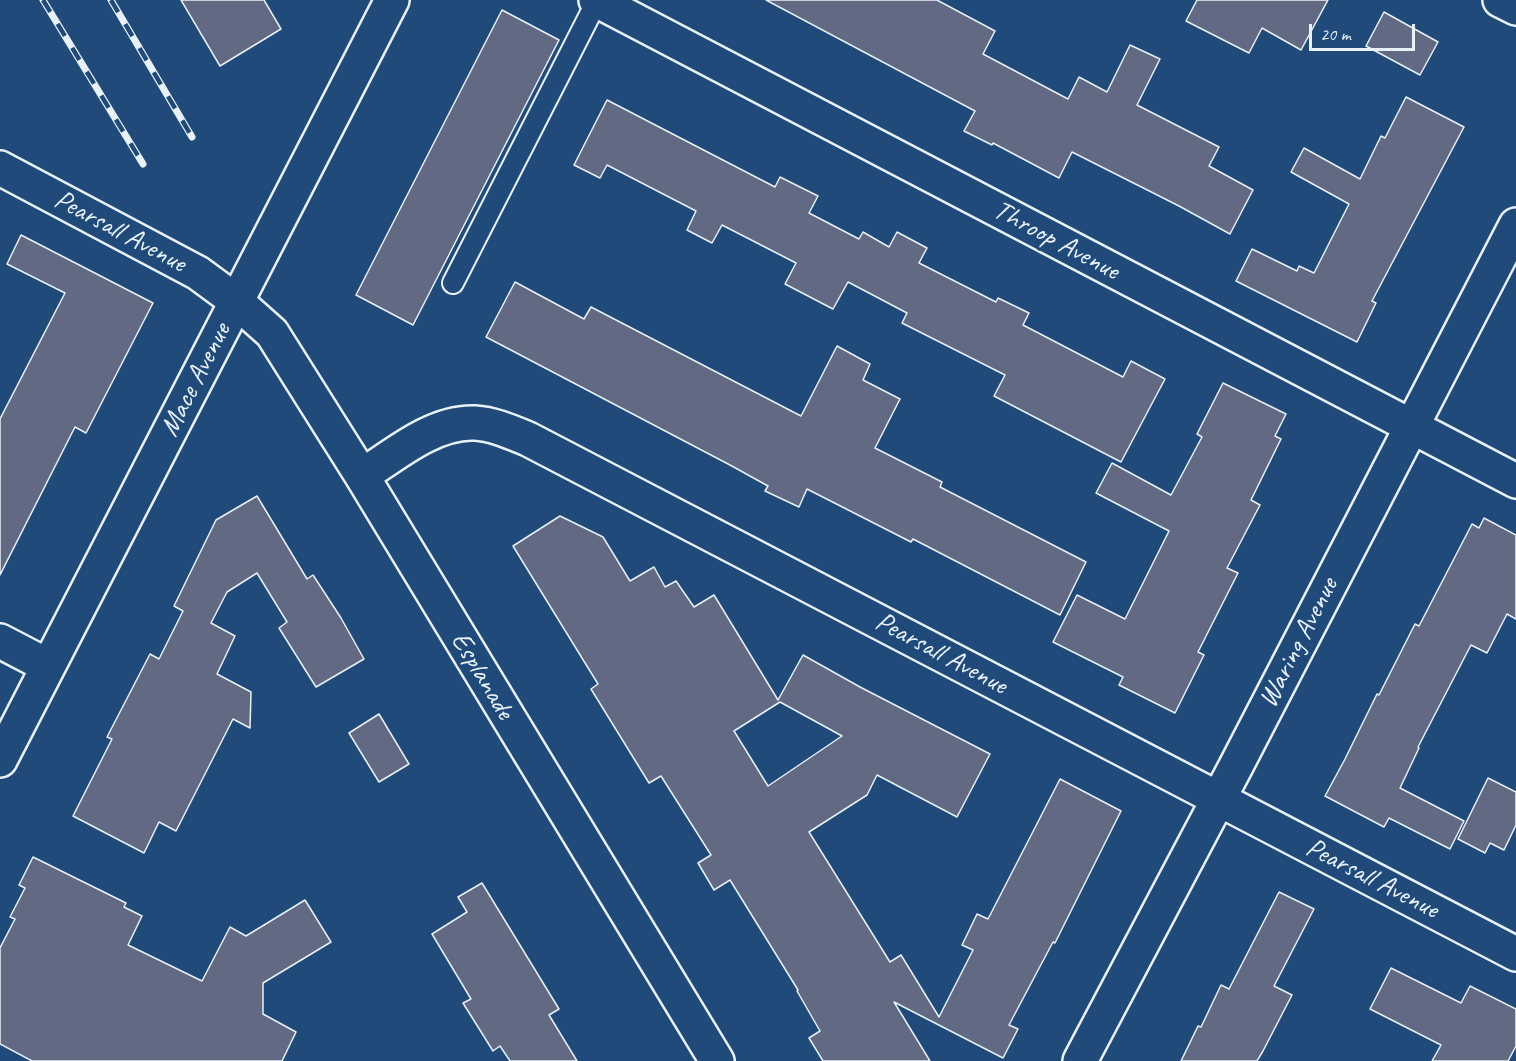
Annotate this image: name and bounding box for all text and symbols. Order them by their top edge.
scale bar [1312,12,1418,50]
text: 20 m [1320,23,1351,45]
street label: Pearsall Avenue [48,183,192,281]
street label: Throop Avenue [987,194,1125,288]
street label: Mace Avenue [153,318,239,442]
street label: Waring Avenue [1252,572,1346,714]
street label: Pearsall Avenue [869,605,1013,703]
street label: Esplanade [443,626,521,726]
street label: Pearsall Avenue [1300,831,1444,927]

